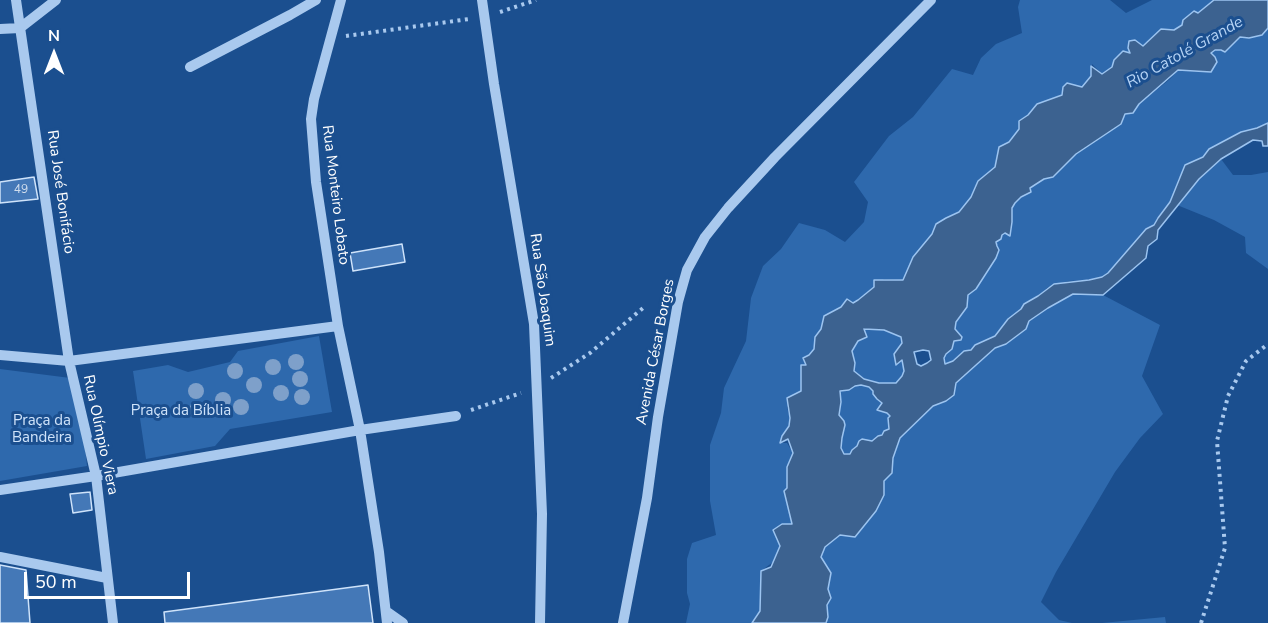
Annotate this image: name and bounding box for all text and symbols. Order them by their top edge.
water label: Rio Catolé Grande [1123,13,1247,93]
north arrow [24,24,84,84]
text: N [48,25,60,47]
street label: Rua Monteiro Lobato [317,124,353,266]
street label: Rua José Bonifácio [42,129,78,255]
house number: 49 [14,183,28,197]
street label: Rua São Joaquim [525,232,559,348]
street label: Avenida César Borges [633,277,679,427]
street label: Rua Olímpio Viera [79,373,121,497]
park label: Praça da Bíblia [131,402,231,420]
park label: Praça da Bandeira [12,412,72,447]
scale bar [27,560,194,598]
text: 50 m [35,570,77,594]

